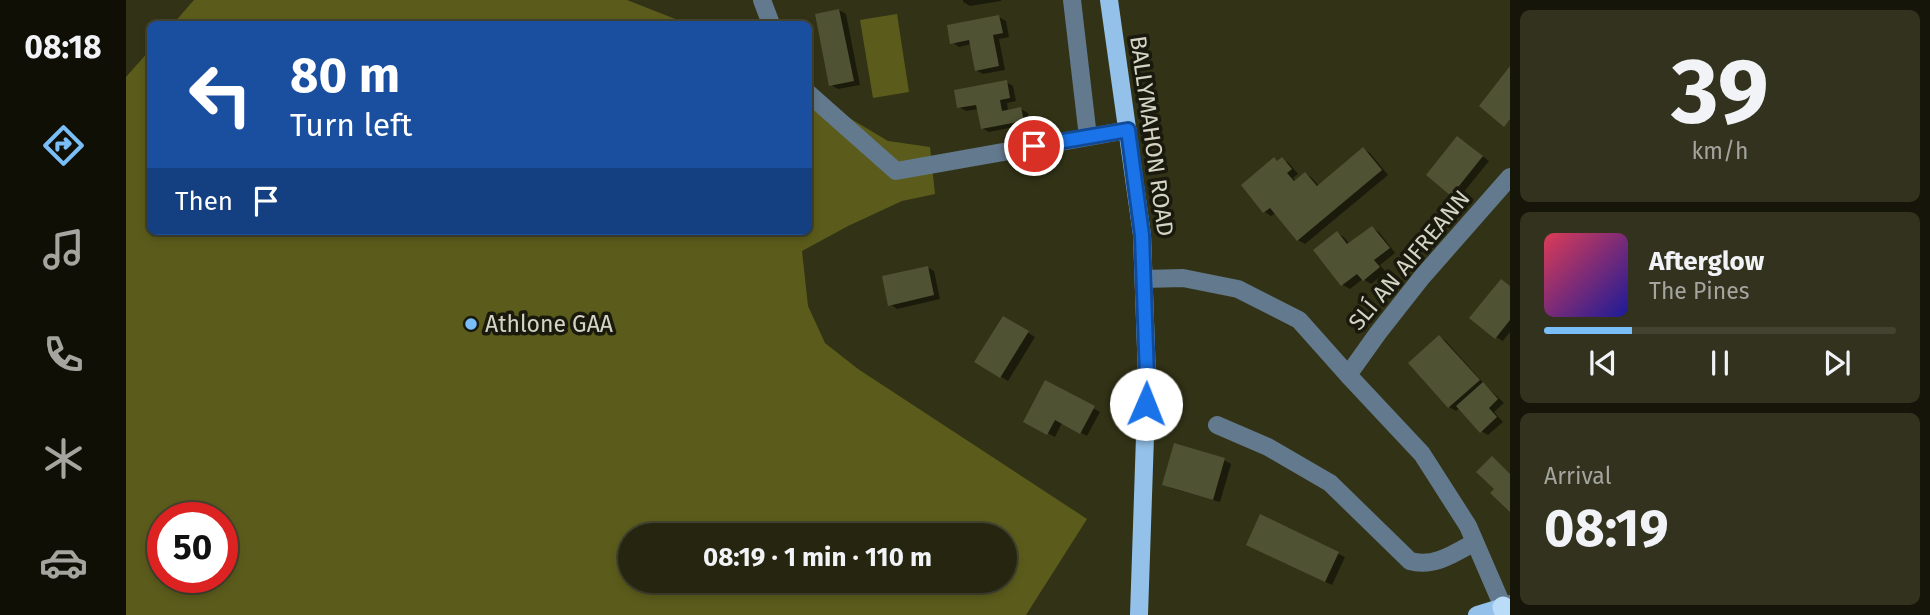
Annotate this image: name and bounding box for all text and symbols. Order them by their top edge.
text: 08:18 [24,28,102,66]
street label: BALLYMAHON ROAD [1124,34,1180,238]
text: 39 [1671,37,1769,146]
text: 80 m [290,46,400,105]
icon: left [175,49,266,140]
text: Turn left [290,106,412,144]
pin [1004,116,1064,176]
icon: directions [39,121,88,170]
icon: arrive [1015,127,1053,165]
text: km/h [1692,137,1748,165]
icon: arrive [247,182,285,220]
street label: SLÍ AN AIFREANN [1342,184,1476,336]
text: Then [175,186,233,217]
icon: music [39,225,88,274]
text: Afterglow [1649,246,1764,277]
text: The Pines [1649,277,1750,305]
place label: Athlone GAA [485,310,614,338]
marker: Athlone GAA [463,316,479,332]
icon: phone [39,330,88,379]
icon: previous [1584,344,1622,382]
icon: pause [1701,344,1739,382]
icon: next [1818,344,1856,382]
position arrow [1109,367,1183,441]
icon: climate [39,434,88,483]
text: Arrival [1544,462,1611,490]
text: 08:19 [1544,497,1669,560]
speed limit sign: 50 [147,502,238,593]
icon: car [39,538,88,587]
text: 08:19 · 1 min · 110 m [703,542,932,573]

